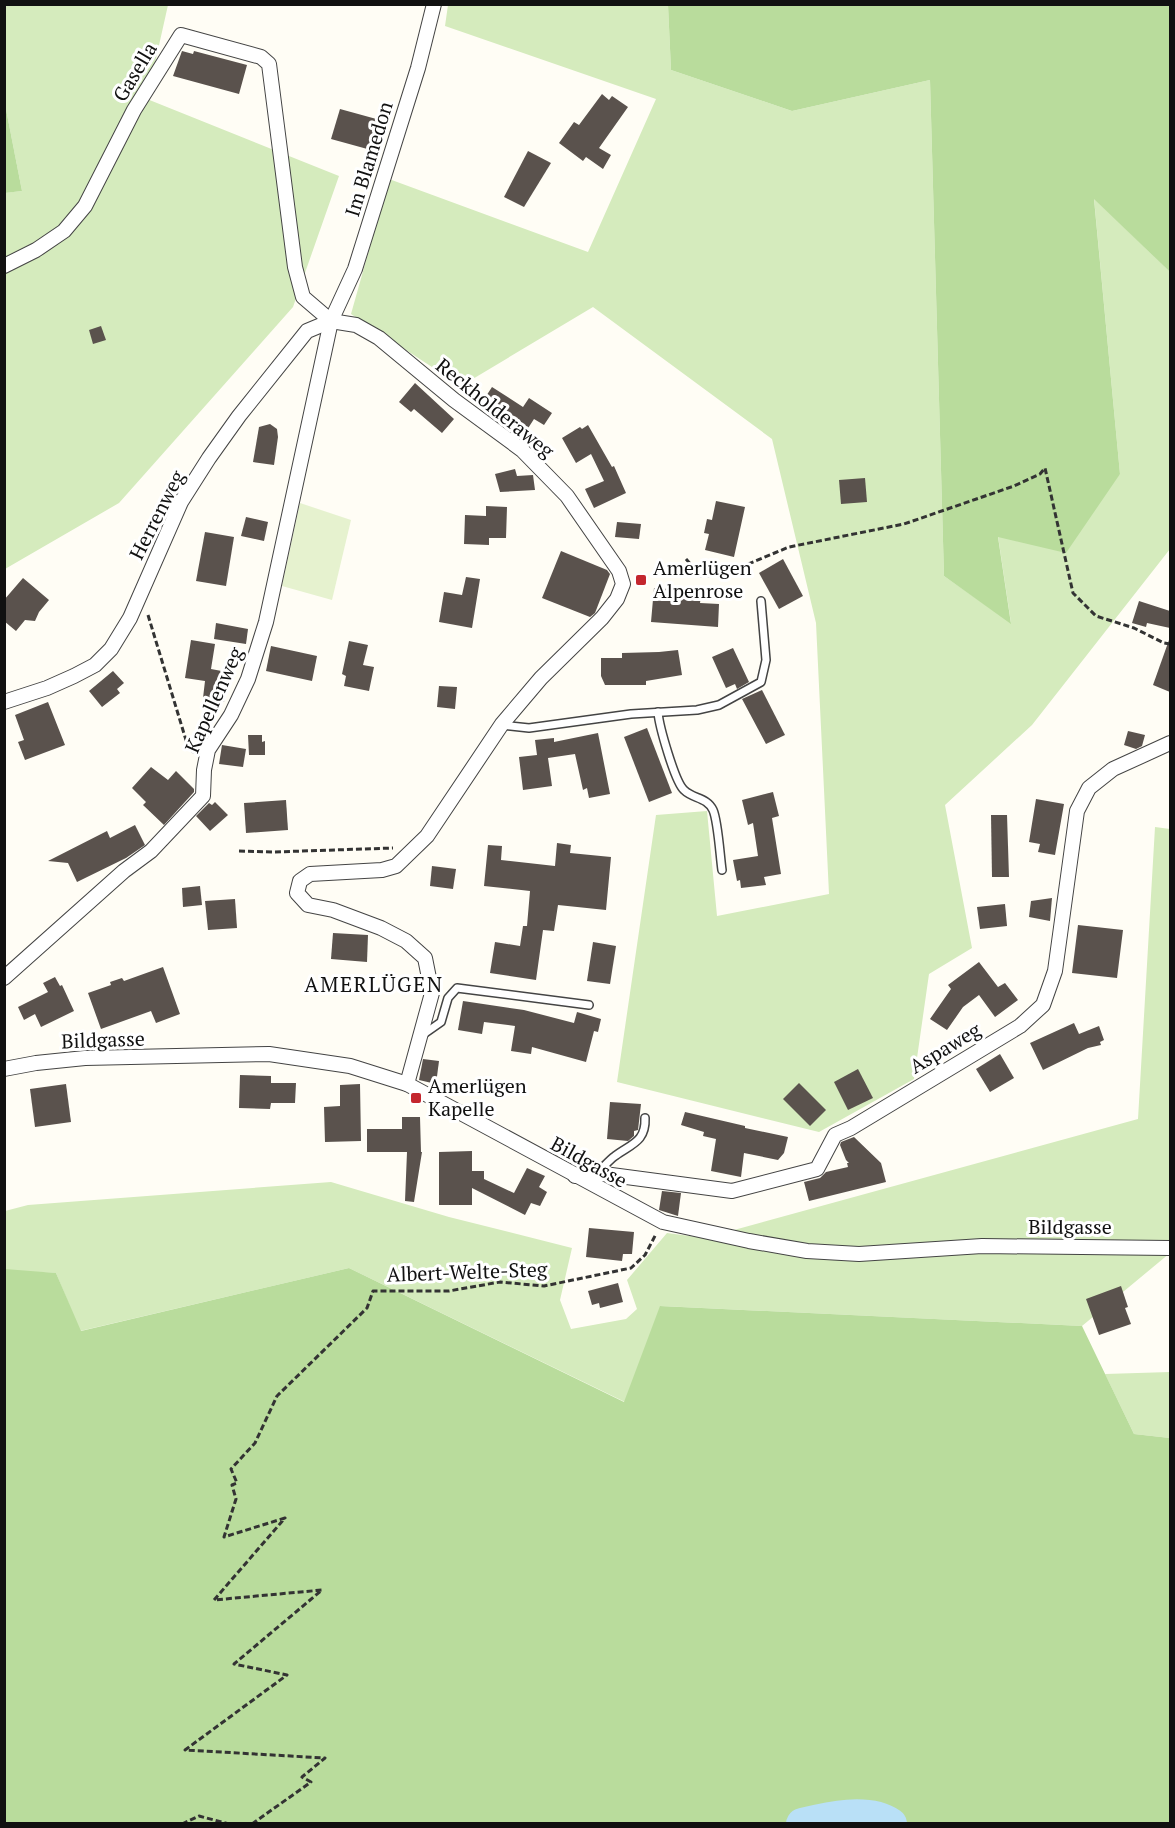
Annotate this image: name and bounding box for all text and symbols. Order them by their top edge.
street label: Gasella [106,37,163,106]
street label: Im Blamedon [338,98,399,220]
street label: Reckholderaweg [431,352,560,464]
street label: Herrenweg [123,465,191,564]
place label: Amerlügen Alpenrose [653,554,752,604]
marker: Amerlügen Alpenrose [634,573,648,587]
street label: Kapellenweg [178,642,249,757]
district label: AMERLÜGEN [304,970,444,998]
street label: Aspaweg [904,1016,986,1079]
street label: Bildgasse [61,1025,145,1054]
place label: Amerlügen Kapelle [428,1072,527,1122]
marker: Amerlügen Kapelle [409,1091,423,1105]
street label: Bildgasse [546,1130,632,1194]
street label: Bildgasse [1028,1213,1112,1240]
street label: Albert-Welte-Steg [386,1255,548,1288]

